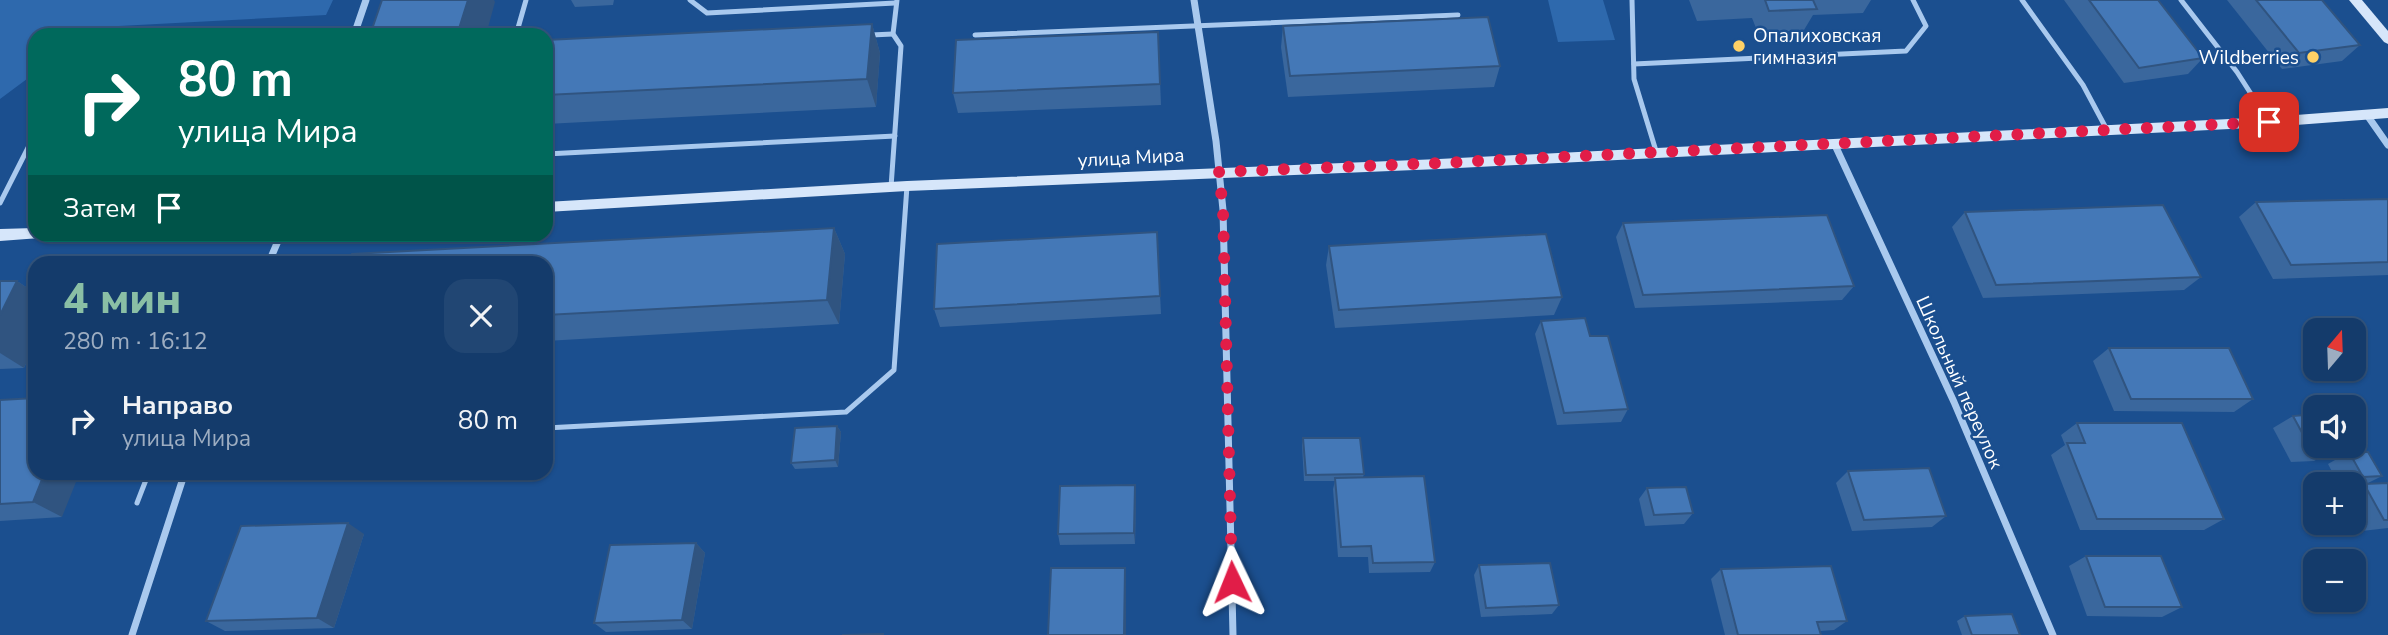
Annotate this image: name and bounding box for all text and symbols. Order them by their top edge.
place label: Опалиховская гимназия [1753,23,1882,71]
marker: Опалиховская гимназия [1731,38,1747,54]
place label: Wildberries [2199,45,2299,71]
text: 80 m [178,46,293,113]
marker: Wildberries [2305,49,2321,65]
icon: right [63,56,154,147]
pin [2239,92,2299,152]
icon: arrive [2250,103,2288,141]
text: улица Мира [178,110,358,153]
street label: улица Мира [1077,142,1185,174]
icon: arrive [150,189,188,227]
text: Затем [63,191,136,226]
text: 4 мин [63,271,181,328]
button: close [444,279,518,353]
street label: Школьный переулок [1909,292,2009,473]
north arrow [2303,318,2366,382]
map controls [2303,318,2366,612]
text: 280 m · 16:12 [63,326,208,357]
text: Направо [122,388,233,423]
button: sound [2303,395,2366,458]
icon: right [63,402,101,440]
text: 80 m [458,403,518,438]
text: улица Мира [122,423,251,454]
button: + [2303,472,2366,535]
position arrow [1195,545,1269,619]
button: − [2303,549,2366,612]

